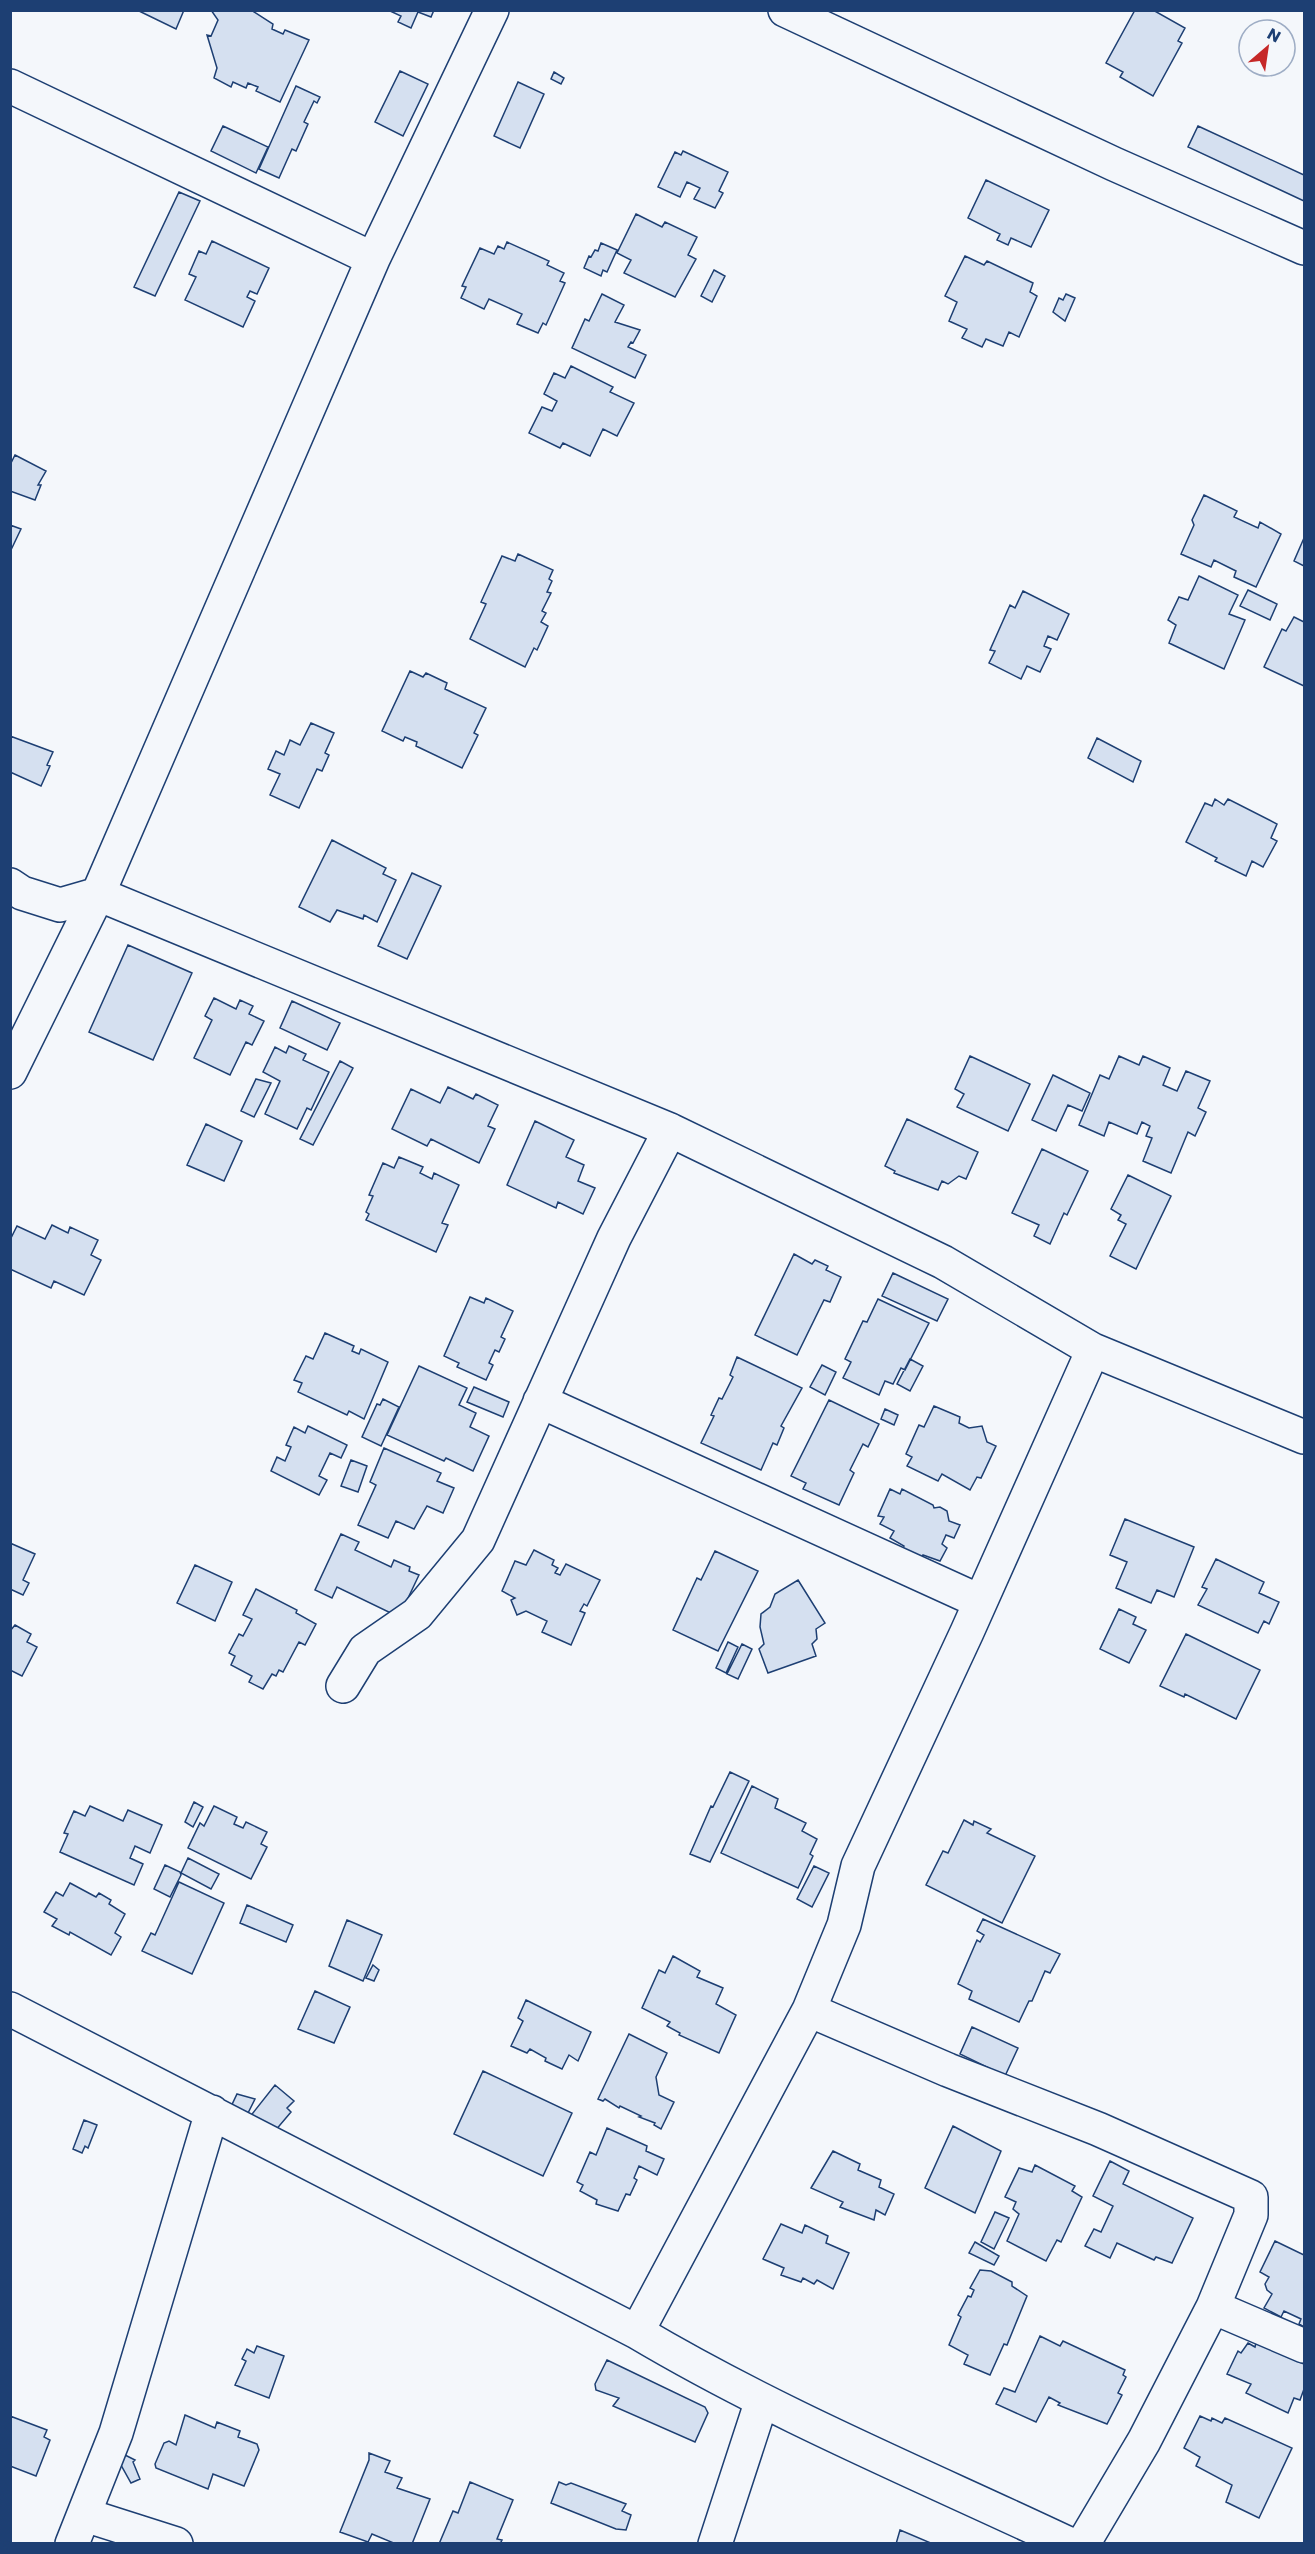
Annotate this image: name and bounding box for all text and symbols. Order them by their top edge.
north arrow [1237,18,1297,78]
text: N [1263,22,1285,48]

